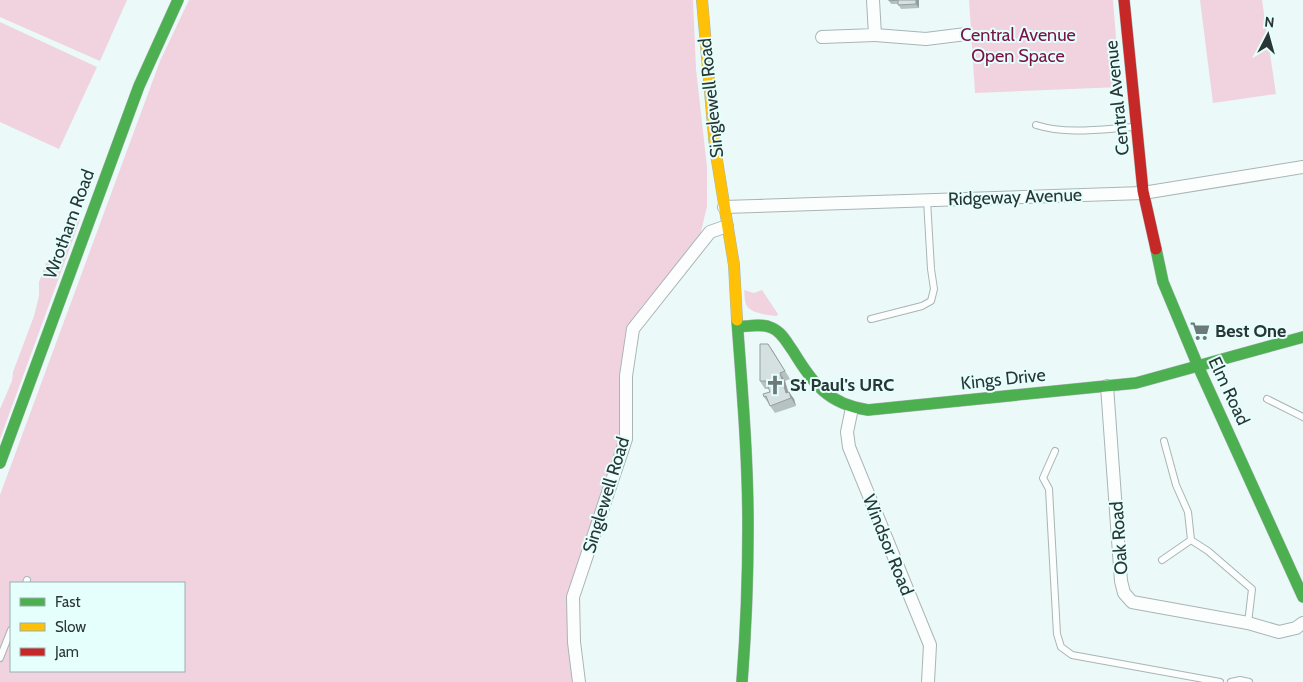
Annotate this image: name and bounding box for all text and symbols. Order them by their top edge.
north arrow [1243,10,1293,60]
text: N [1263,13,1275,32]
park label: Central Avenue Open Space [960,24,1076,67]
street label: Singlewell Road [694,37,728,159]
street label: Central Avenue [1100,39,1134,157]
street label: Wrotham Road [39,166,99,282]
street label: Ridgeway Avenue [948,184,1082,210]
supermarket icon: Best One [1189,320,1211,342]
place label: Best One [1215,320,1286,342]
street label: Elm Road [1204,353,1254,429]
street label: Kings Drive [959,364,1047,394]
church icon: St Paul's URC [764,374,786,396]
place label: St Paul's URC [790,374,894,396]
street label: Singlewell Road [578,434,634,556]
street label: Windsor Road [858,491,918,599]
street label: Oak Road [1105,501,1133,575]
legend [10,582,185,672]
text: Fast [55,593,80,611]
text: Slow [55,618,86,636]
text: Jam [54,643,79,661]

